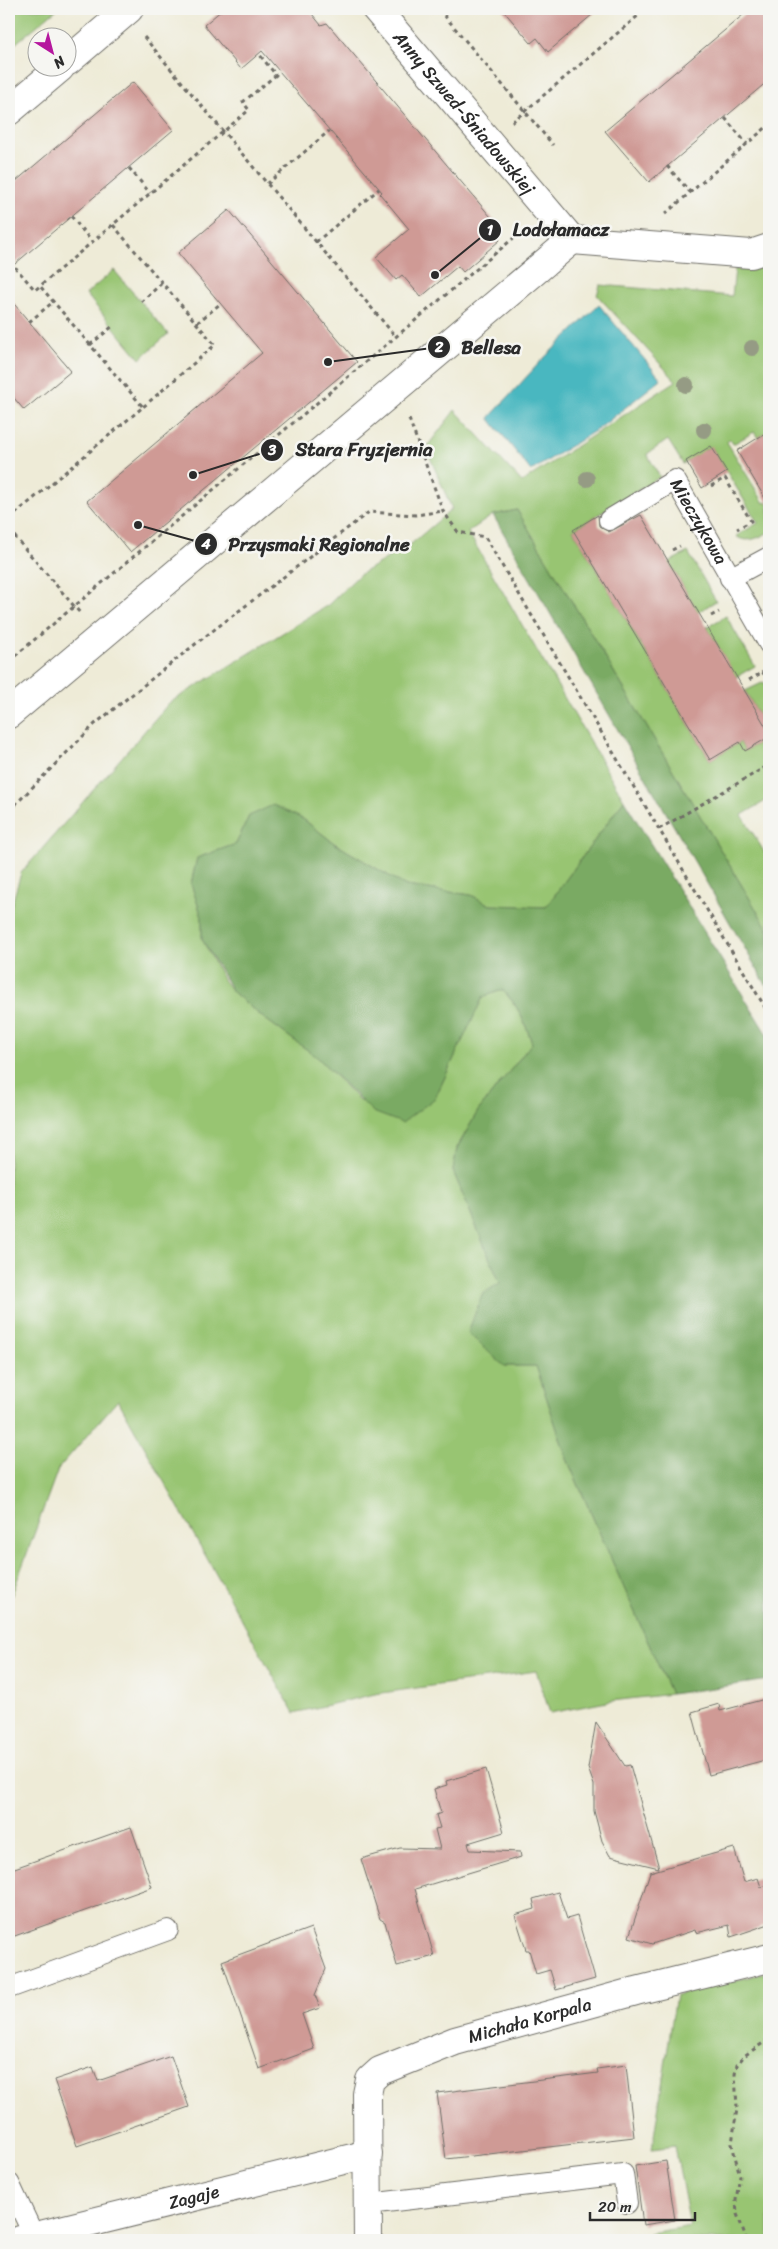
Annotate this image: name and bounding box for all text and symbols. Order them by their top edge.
street label: Anny Szwed-Śniadowskiej [384,22,544,203]
north arrow [28,28,78,78]
text: N [48,49,71,75]
callout: Lodołamacz [477,213,619,247]
text: Lodołamacz [513,213,610,246]
text: 1 [487,217,494,243]
callout: Bellesa [426,330,531,364]
text: Bellesa [461,331,521,364]
text: 2 [434,334,444,360]
callout: Stara Fryzjernia [260,433,443,467]
text: Stara Fryzjernia [294,433,433,466]
text: 3 [267,437,277,463]
street label: Mieczykowa [661,472,736,571]
callout: Przysmaki Regionalne [193,527,420,561]
text: Przysmaki Regionalne [228,528,410,561]
text: 4 [200,531,211,557]
street label: Michała Korpala [464,1988,595,2053]
street label: Zagaje [165,2175,223,2219]
scale bar [590,2189,696,2221]
text: 20 m [598,2194,632,2220]

